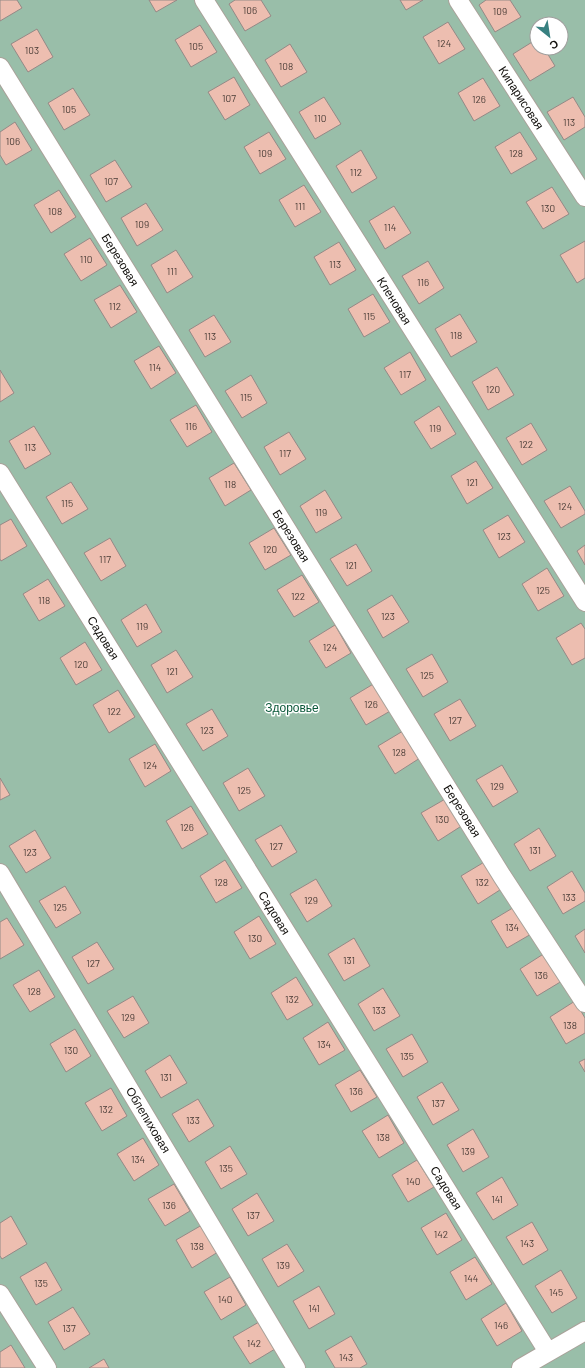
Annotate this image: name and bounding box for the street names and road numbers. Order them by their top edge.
street label: Кипарисовая [495,63,547,132]
street label: Березовая [98,231,142,289]
street label: Кленовая [375,274,415,327]
street label: Березовая [269,507,313,565]
street label: Садовая [84,613,123,662]
street label: Березовая [440,782,484,840]
street label: Садовая [255,888,294,937]
street label: Облепиховая [124,1084,174,1155]
street label: Садовая [427,1163,466,1212]

